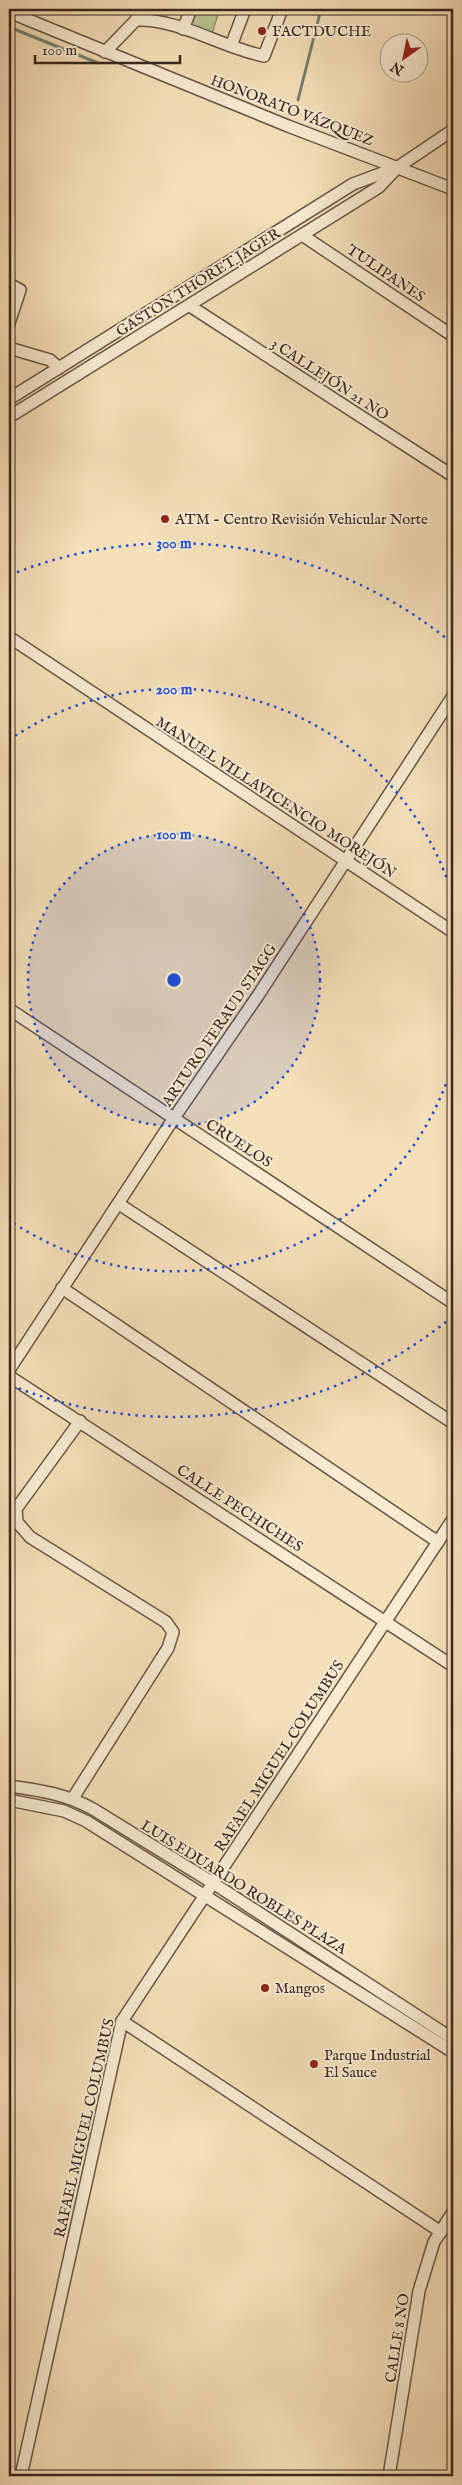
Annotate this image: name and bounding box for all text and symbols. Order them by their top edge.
place label: FACTDUCHE [272,22,371,41]
marker: FACTDUCHE [256,25,268,37]
scale bar [35,32,180,64]
north arrow [380,32,430,82]
text: 100 m [42,41,78,60]
text: N [387,57,408,79]
street label: HONORATO VÁZQUEZ [208,71,376,151]
street label: GASTON THORET JAGER [113,224,285,341]
street label: TULIPANES [343,240,428,307]
street label: 3 CALLEJÓN 21 NO [267,334,392,425]
place label: ATM - Centro Revisión Vehicular Norte [174,510,428,529]
marker: ATM - Centro Revisión Vehicular Norte [159,513,171,525]
text: 300 m [156,534,192,553]
text: 200 m [156,680,193,699]
street label: MANUEL VILLAVICENCIO MOREJÓN [152,712,400,882]
text: 100 m [156,825,192,844]
street label: ARTURO FERAUD STAGG [157,940,281,1111]
centre of rings [165,971,183,989]
street label: CRUELOS [202,1115,276,1172]
street label: CALLE PECHICHES [173,1461,306,1556]
street label: RAFAEL MIGUEL COLUMBUS [210,1657,348,1856]
street label: LUIS EDUARDO ROBLES PLAZA [137,1816,351,1959]
place label: Mangos [275,1979,325,1998]
marker: Mangos [259,1982,271,1994]
street label: RAFAEL MIGUEL COLUMBUS [50,2017,119,2240]
place label: Parque Industrial El Sauce [324,2046,432,2082]
marker: Parque Industrial El Sauce [308,2058,320,2070]
street label: CALLE 8 NO [381,2292,414,2384]

